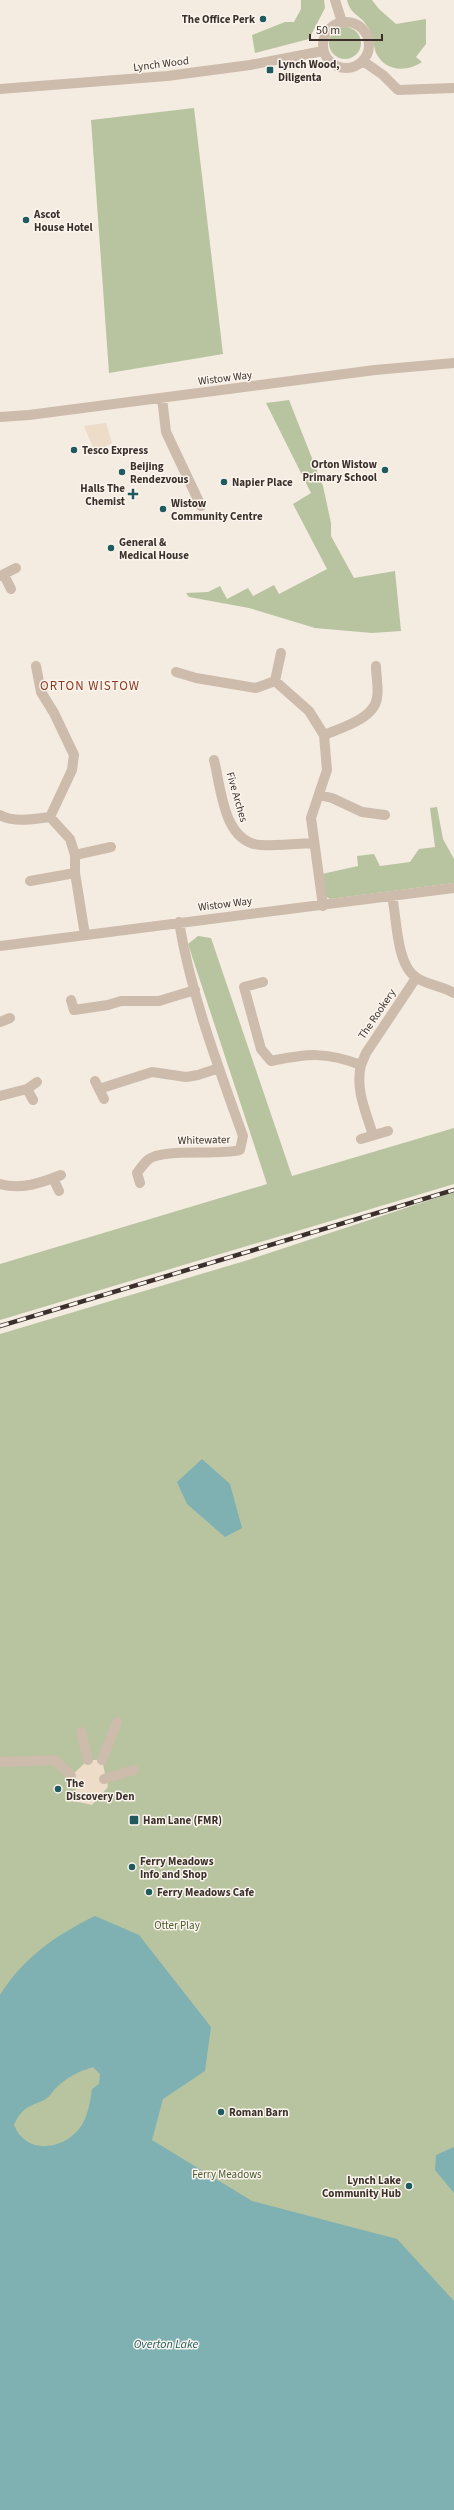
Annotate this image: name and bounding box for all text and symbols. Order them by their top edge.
place label: The Office Perk [182,12,255,27]
marker: The Office Perk [258,14,268,24]
scale bar [310,16,382,42]
text: 50 m [316,22,340,39]
street label: Lynch Wood [132,53,190,75]
place label: Lynch Wood, Diligenta [278,57,340,85]
marker: Lynch Wood, Diligenta [265,65,275,75]
place label: Ascot House Hotel [33,207,93,235]
marker: Ascot House Hotel [21,215,31,225]
street label: Wistow Way [197,367,253,389]
place label: Tesco Express [82,443,148,458]
marker: Tesco Express [69,445,79,455]
place label: Orton Wistow Primary School [303,457,378,485]
place label: Beijing Rendezvous [130,459,189,487]
marker: Orton Wistow Primary School [380,465,390,475]
marker: Beijing Rendezvous [117,467,127,477]
place label: Napier Place [232,475,293,490]
marker: Napier Place [219,477,229,487]
place label: Halls The Chemist [80,481,126,509]
marker: Halls The Chemist [128,489,138,499]
place label: Wistow Community Centre [171,496,263,524]
marker: Wistow Community Centre [158,504,168,514]
place label: General & Medical House [119,535,189,563]
marker: General & Medical House [106,543,116,553]
district label: ORTON WISTOW [40,677,140,695]
street label: Five Arches [223,770,251,824]
street label: Wistow Way [197,893,253,915]
street label: The Rookery [355,986,399,1042]
street label: Whitewater [178,1132,231,1148]
place label: The Discovery Den [66,1776,134,1804]
marker: The Discovery Den [53,1784,63,1794]
place label: Ham Lane (FMR) [143,1813,222,1828]
marker: Ham Lane (FMR) [128,1814,140,1826]
place label: Ferry Meadows Info and Shop [140,1854,214,1882]
marker: Ferry Meadows Info and Shop [127,1862,137,1872]
place label: Ferry Meadows Cafe [157,1885,255,1900]
marker: Ferry Meadows Cafe [144,1887,154,1897]
park label: Otter Play [154,1918,200,1933]
place label: Roman Barn [229,2105,289,2120]
marker: Roman Barn [216,2107,226,2117]
park label: Ferry Meadows [192,2167,262,2182]
place label: Lynch Lake Community Hub [322,2173,401,2201]
marker: Lynch Lake Community Hub [404,2181,414,2191]
water label: Overton Lake [134,2336,198,2353]

